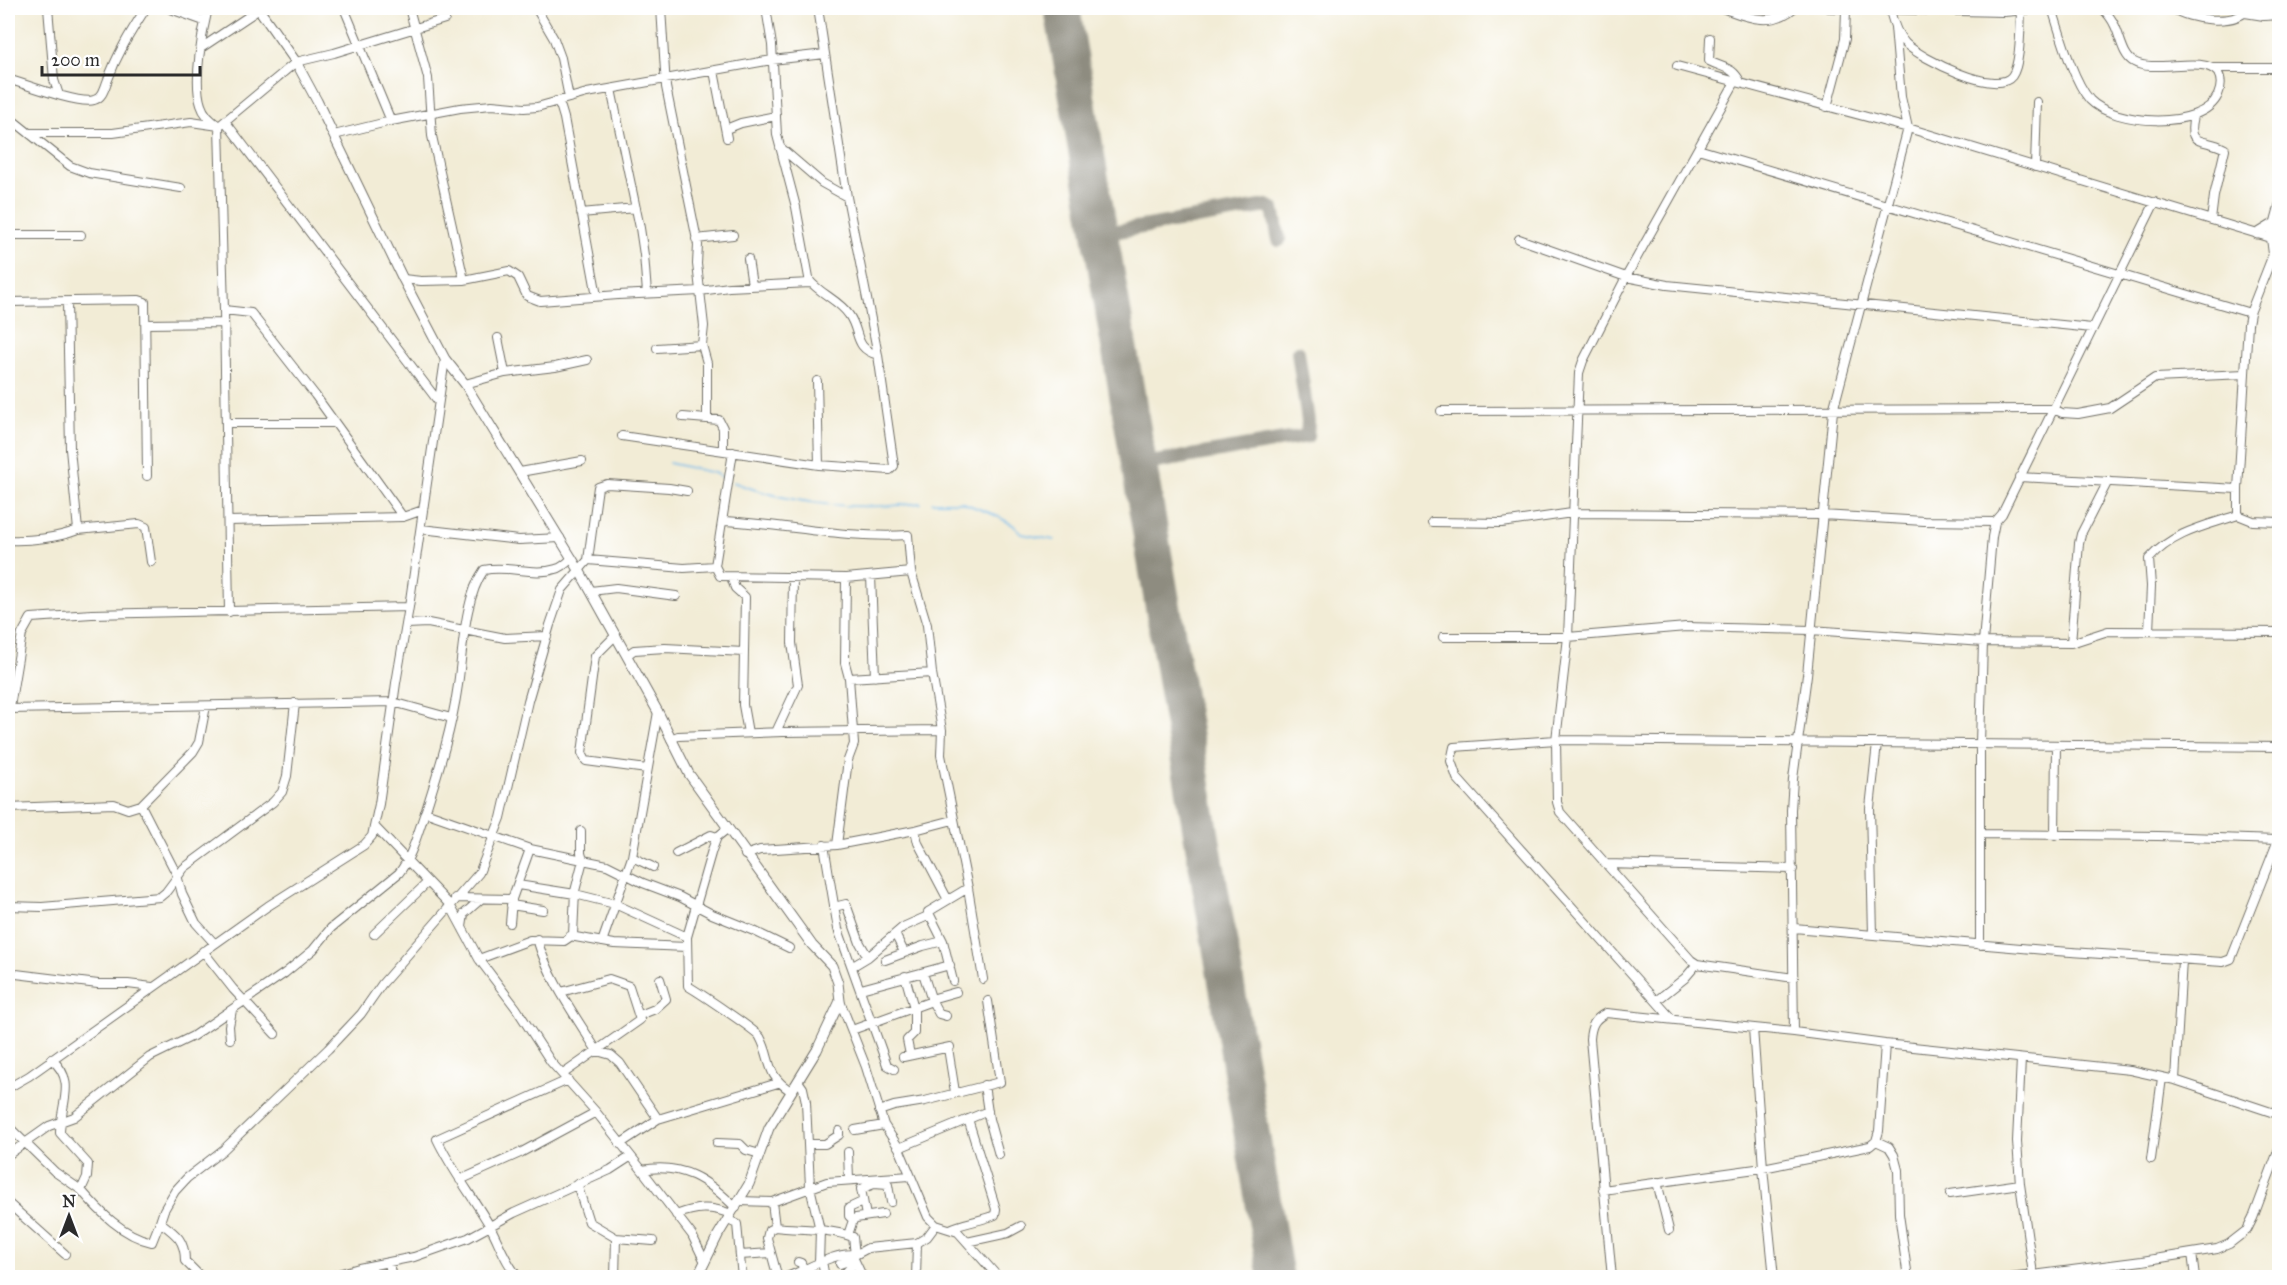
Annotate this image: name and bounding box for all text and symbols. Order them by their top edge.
scale bar [42,39,200,77]
text: 200 m [51,49,100,71]
north arrow [39,1186,99,1246]
text: N [62,1192,76,1211]

